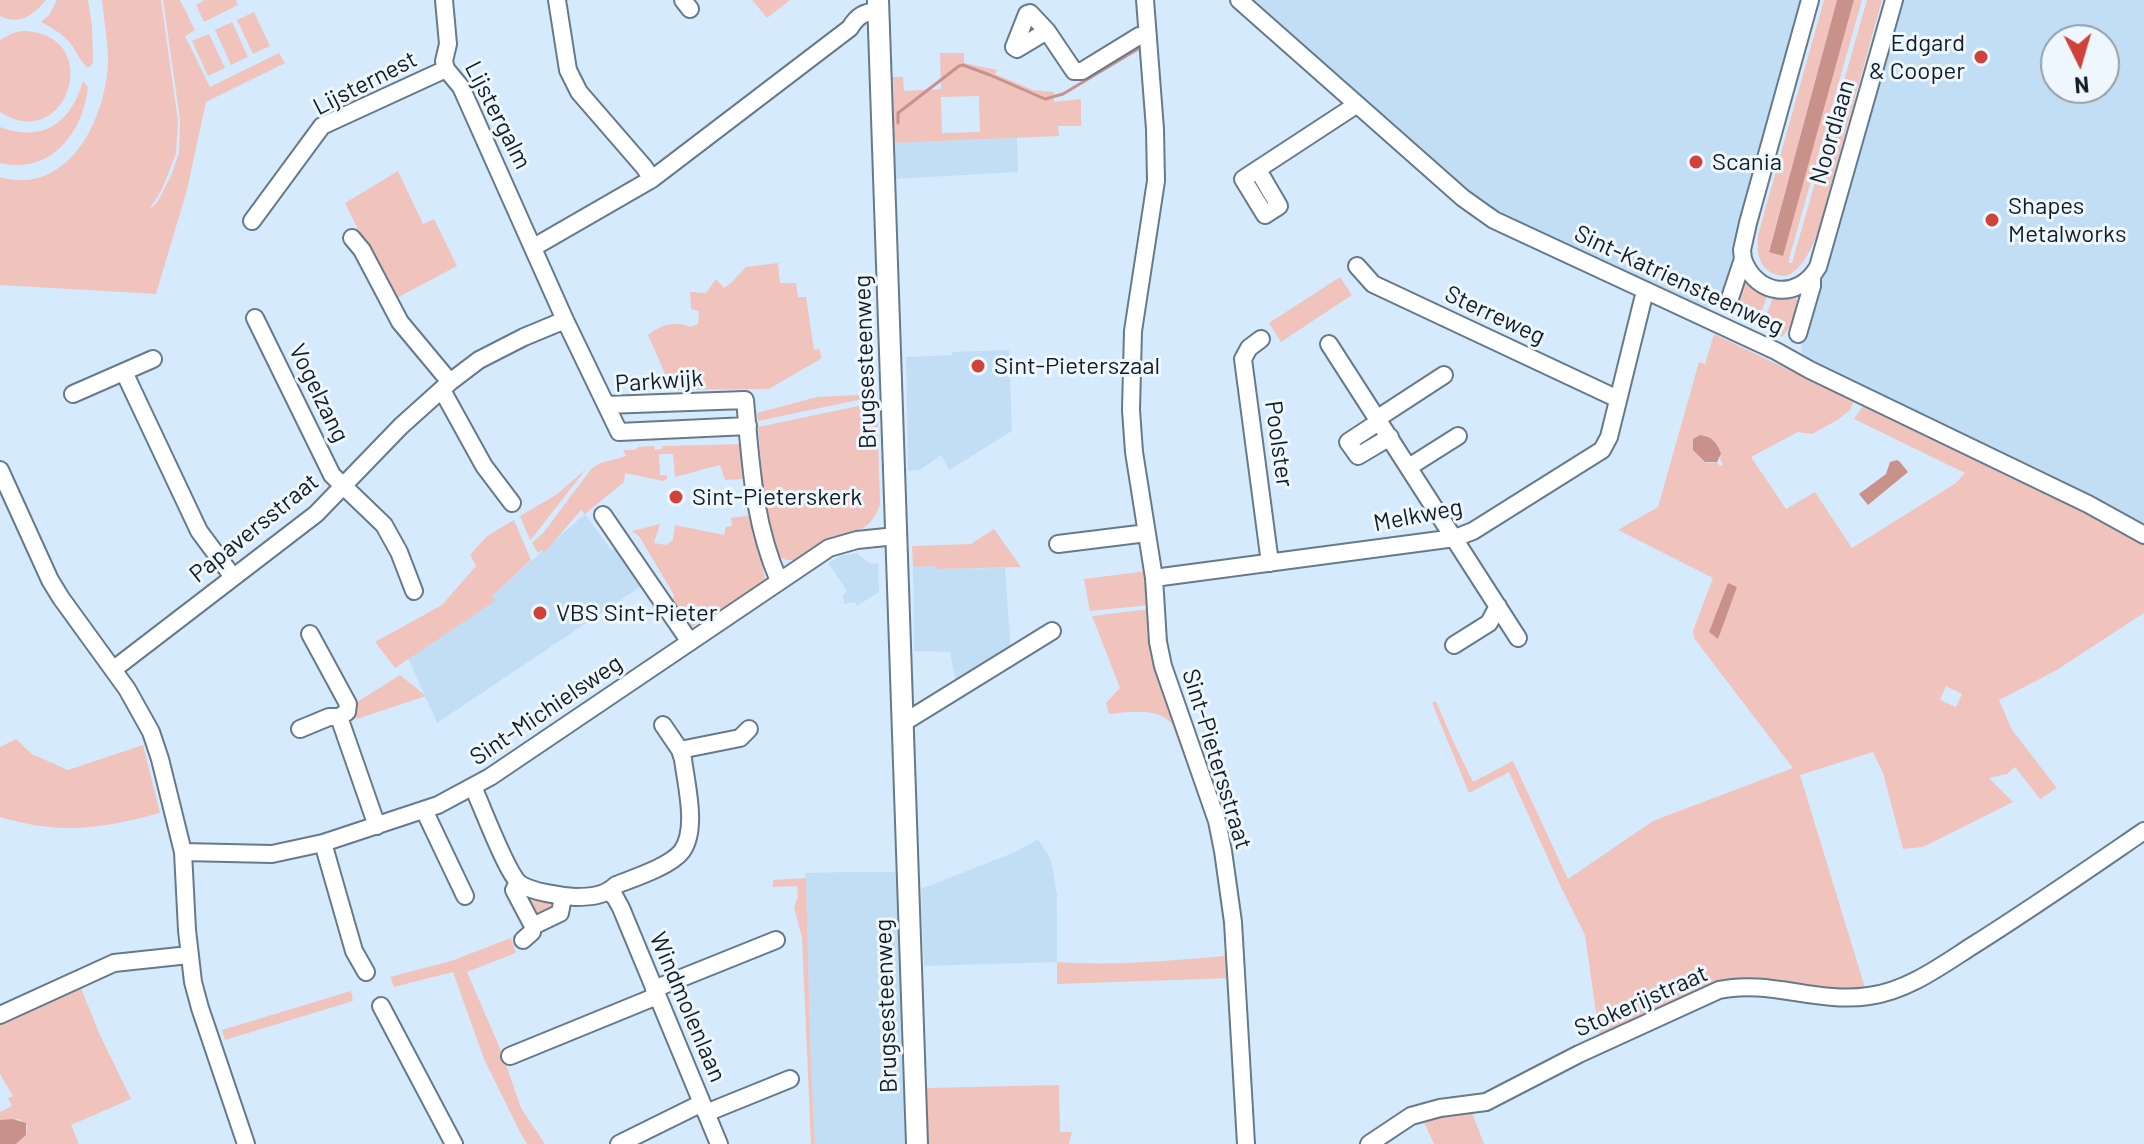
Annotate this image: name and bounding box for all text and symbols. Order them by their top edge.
north arrow [2040,24,2120,104]
place label: Edgard & Cooper [1869,29,1965,85]
street label: Lijsternest [308,45,422,121]
marker: Edgard & Cooper [1972,48,1990,66]
street label: Lijstergalm [459,56,537,174]
text: N [2073,72,2090,100]
street label: Noordlaan [1803,77,1861,187]
place label: Scania [1712,148,1782,176]
marker: Scania [1687,153,1705,171]
place label: Shapes Metalworks [2008,192,2126,248]
marker: Shapes Metalworks [1983,211,2001,229]
street label: Sint-Katriensteenweg [1570,219,1788,341]
street label: Brugsesteenweg [848,274,882,450]
street label: Sterreweg [1440,279,1550,351]
street label: Vogelzang [283,339,355,447]
place label: Sint-Pieterszaal [994,352,1160,380]
marker: Sint-Pieterszaal [969,357,987,375]
street label: Parkwijk [614,364,704,398]
street label: Poolster [1259,399,1299,489]
street label: Papaversstraat [184,467,324,589]
place label: Sint-Pieterskerk [692,483,862,511]
marker: Sint-Pieterskerk [667,488,685,506]
street label: Melkweg [1371,492,1465,538]
place label: VBS Sint-Pieter [556,599,717,627]
marker: VBS Sint-Pieter [531,604,549,622]
street label: Sint-Michielsweg [464,648,628,772]
street label: Sint-Pietersstraat [1176,665,1258,853]
street label: Brugsesteenweg [869,918,903,1094]
street label: Windmolenlaan [643,928,733,1086]
street label: Stokerijstraat [1570,959,1712,1043]

